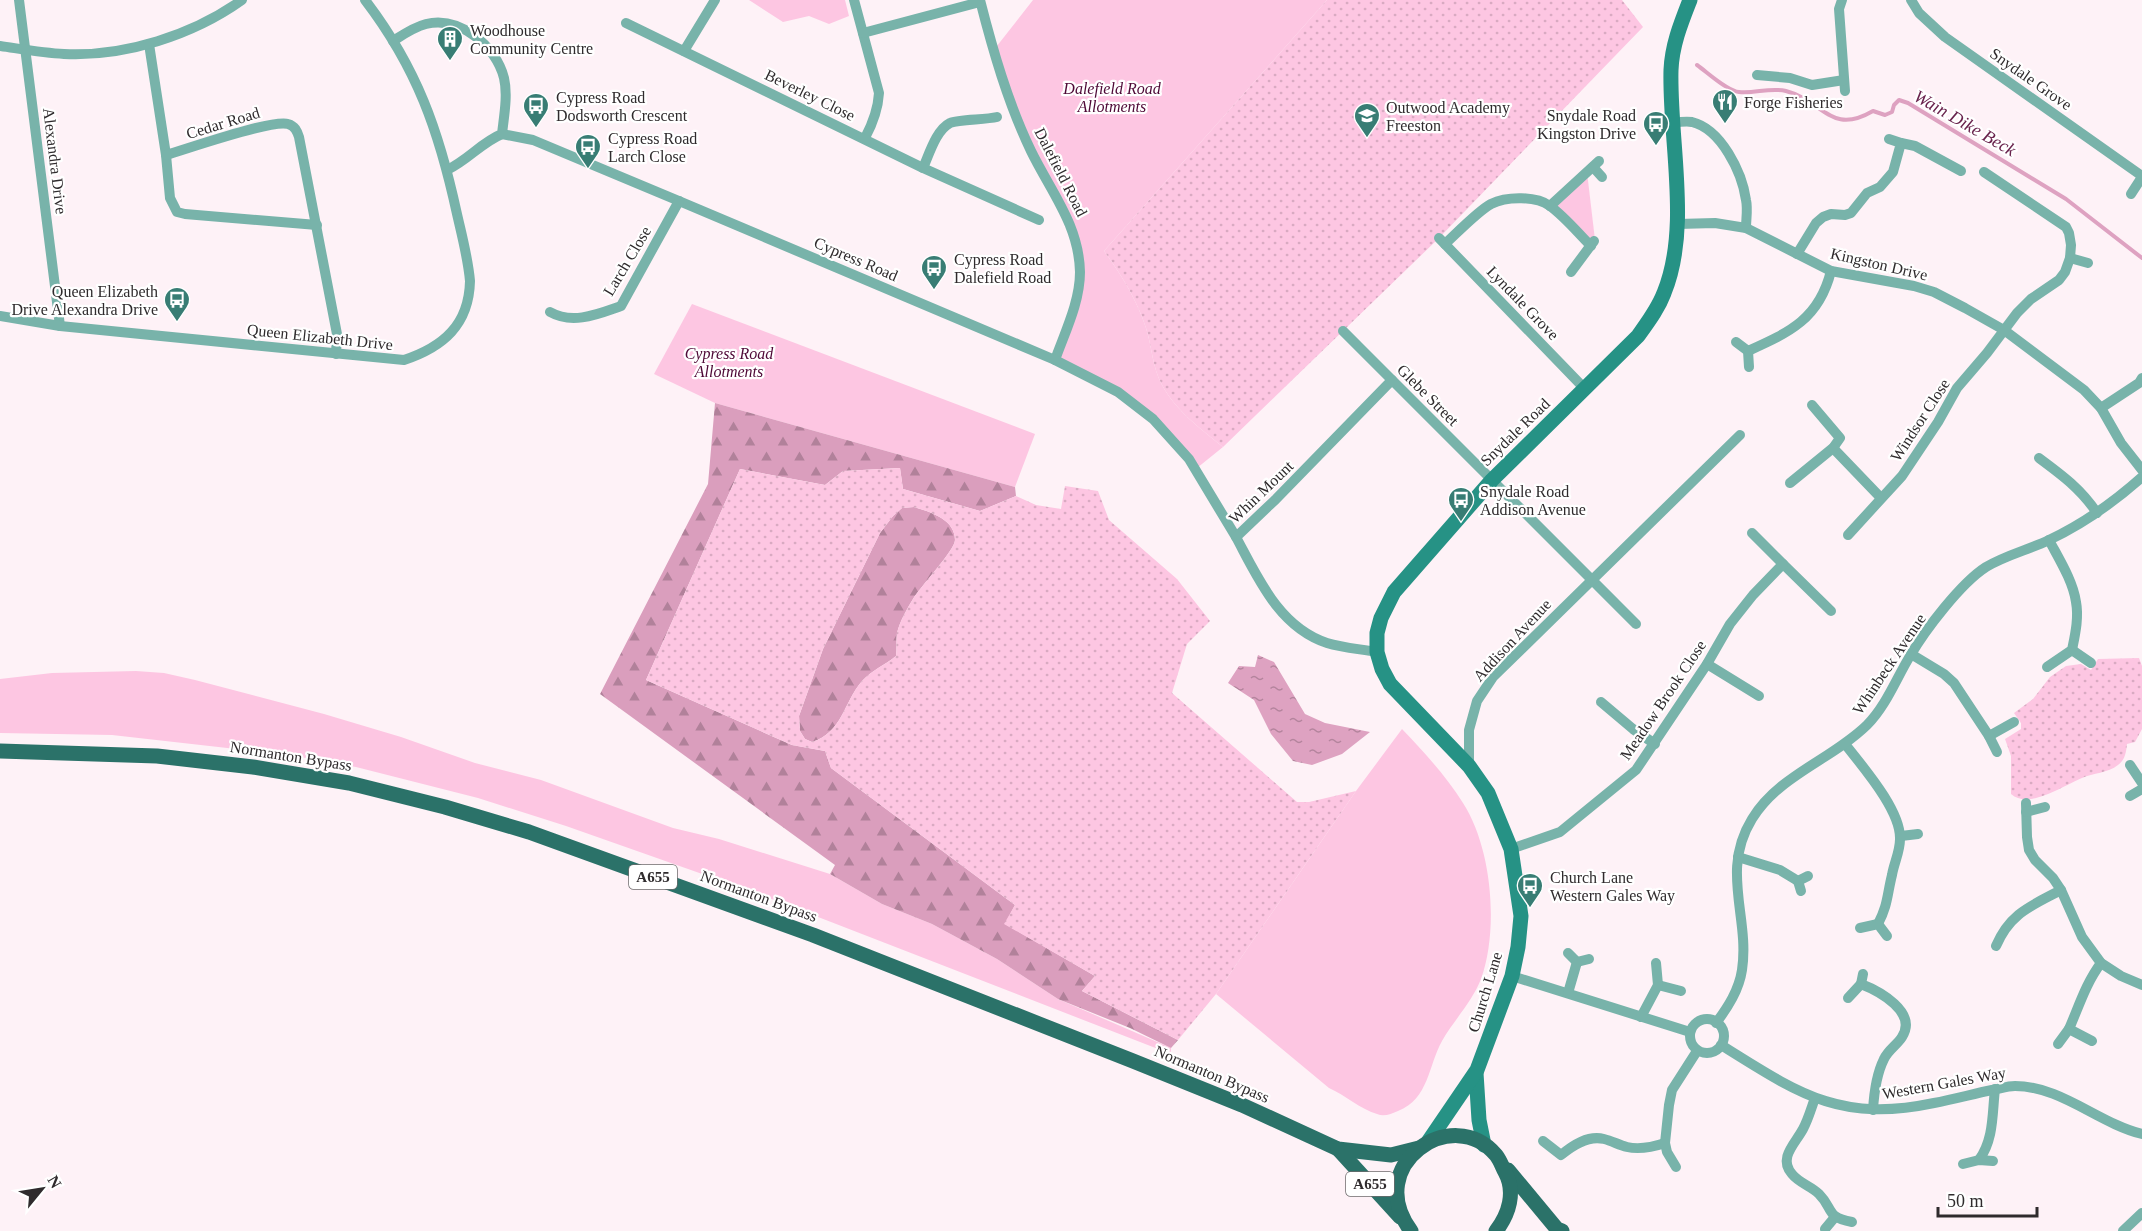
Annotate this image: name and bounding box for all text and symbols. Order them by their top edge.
place label: Woodhouse Community Centre [470,22,593,58]
building icon: Woodhouse Community Centre [435,24,465,62]
street label: Snydale Grove [1986,45,2075,114]
street label: Beverley Close [762,66,858,125]
park label: Dalefield Road Allotments [1062,80,1162,115]
water label: Wain Dike Beck [1911,86,2020,161]
restaurant icon: Forge Fisheries [1710,87,1740,125]
place label: Cypress Road Dodsworth Crescent [556,89,688,124]
bus stop icon: Cypress Road Dodsworth Crescent [521,91,551,129]
place label: Forge Fisheries [1744,94,1843,112]
place label: Outwood Academy Freeston [1386,99,1510,134]
school or university icon: Outwood Academy Freeston [1352,101,1382,139]
street label: Cedar Road [184,104,262,142]
street label: Alexandra Drive [40,107,70,215]
place label: Snydale Road Kingston Drive [1537,107,1636,143]
bus stop icon: Snydale Road Kingston Drive [1641,109,1671,147]
street label: Dalefield Road [1031,125,1091,219]
place label: Cypress Road Larch Close [608,130,697,165]
bus stop icon: Cypress Road Larch Close [573,132,603,170]
street label: Larch Close [600,223,654,299]
street label: Cypress Road [811,234,900,285]
street label: Kingston Drive [1829,245,1929,284]
place label: Cypress Road Dalefield Road [954,251,1051,286]
bus stop icon: Cypress Road Dalefield Road [919,253,949,291]
street label: Lyndale Grove [1483,263,1562,344]
place label: Queen Elizabeth Drive Alexandra Drive [11,283,158,318]
bus stop icon: Queen Elizabeth Drive Alexandra Drive [162,285,192,323]
street label: Queen Elizabeth Drive [246,321,394,353]
park label: Cypress Road Allotments [685,345,774,380]
street label: Glebe Street [1394,361,1463,430]
street label: Windsor Close [1887,376,1953,464]
street label: Snydale Road [1477,395,1554,470]
street label: Whin Mount [1226,457,1297,527]
place label: Snydale Road Addison Avenue [1480,483,1586,518]
bus stop icon: Snydale Road Addison Avenue [1446,485,1476,523]
street label: Addison Avenue [1470,595,1554,685]
street label: Whinbeck Avenue [1849,611,1929,717]
street label: Meadow Brook Close [1617,637,1709,763]
street label: Normanton Bypass [229,738,353,775]
road number: A655 [629,865,677,889]
street label: Normanton Bypass [698,867,820,926]
place label: Church Lane Western Gales Way [1550,869,1675,905]
bus stop icon: Church Lane Western Gales Way [1515,871,1545,909]
street label: Church Lane [1465,950,1505,1034]
street label: Normanton Bypass [1152,1042,1272,1107]
street label: Western Gales Way [1881,1064,2007,1103]
north arrow [12,1159,72,1219]
text: N [44,1172,65,1191]
road number: A655 [1346,1172,1394,1196]
scale bar [1938,1180,2037,1218]
text: 50 m [1947,1191,1984,1211]

